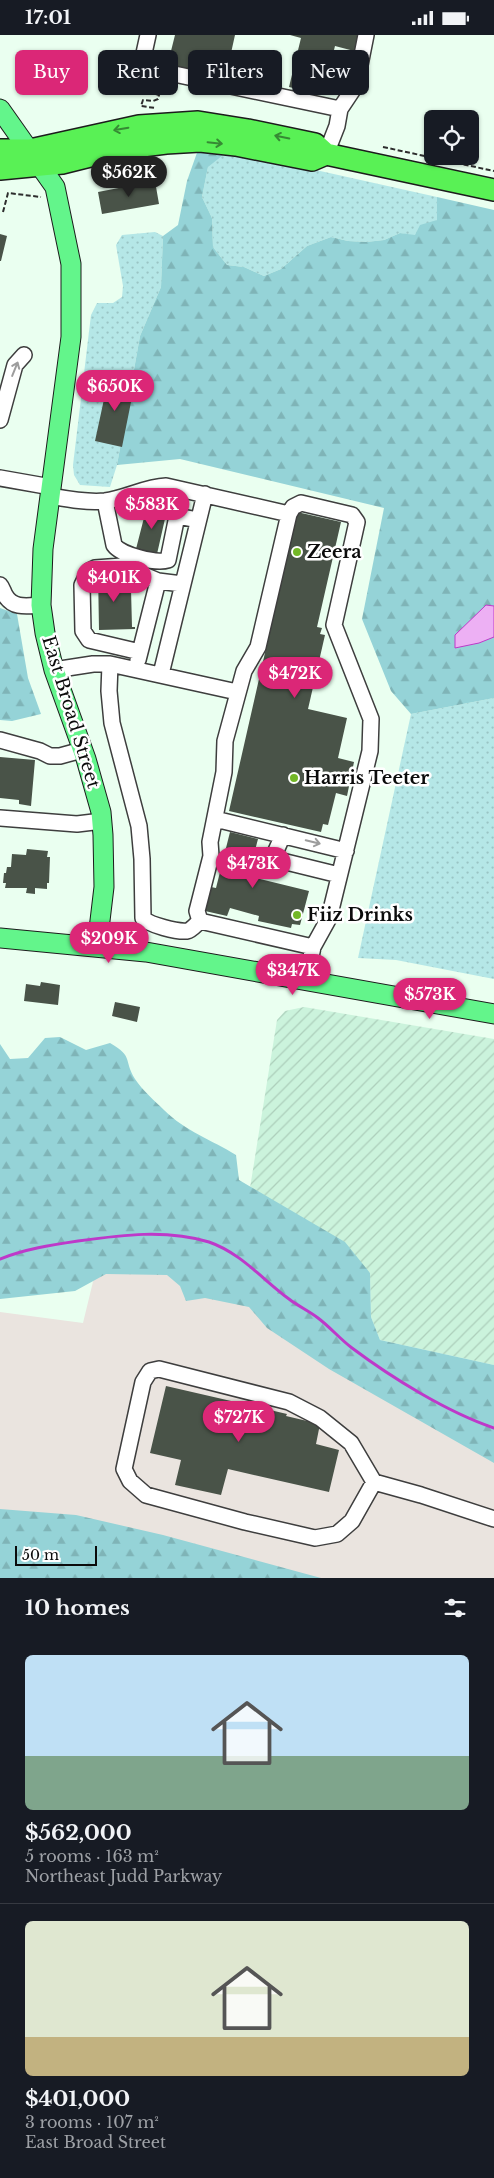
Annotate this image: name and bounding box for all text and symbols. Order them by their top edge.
text: 17:01 [25,6,71,29]
chip: Buy [15,50,88,95]
chip: Rent [98,50,178,95]
chip: Filters [188,50,282,95]
chip: New [292,50,369,95]
map controls [424,110,479,165]
button: locate [424,110,479,165]
one-way arrow [114,125,130,135]
one-way arrow [274,132,290,141]
one-way arrow [207,138,223,148]
pin: $562K [94,155,164,198]
text: $562K [102,162,156,182]
one-way arrow [11,362,20,377]
pin: $650K [80,369,150,412]
text: $650K [87,376,143,396]
pin: $583K [117,487,187,530]
text: $583K [125,494,179,514]
place label: Zeera [307,541,362,563]
marker: Zeera [291,546,303,558]
pin: $401K [79,561,149,603]
text: $401K [87,567,141,587]
street label: East Broad Street [37,633,105,791]
pin: $472K [260,657,330,699]
text: $472K [269,663,321,683]
place label: Harris Teeter [304,767,429,789]
marker: Harris Teeter [288,772,300,784]
one-way arrow [305,838,321,847]
pin: $473K [218,847,288,889]
text: $473K [227,853,279,873]
place label: Fiiz Drinks [307,904,413,926]
marker: Fiiz Drinks [291,909,303,921]
pin: $209K [74,921,144,964]
text: $209K [81,928,137,948]
pin: $347K [258,953,328,996]
text: $347K [267,960,319,980]
pin: $573K [395,977,465,1020]
text: $573K [404,984,456,1004]
pin: $727K [204,1401,274,1443]
text: $727K [214,1407,264,1427]
scale bar [15,1543,98,1566]
text: 50 m [22,1546,59,1564]
icon: filters [441,1594,469,1622]
text: 10 homes [25,1595,130,1621]
icon: home [202,1688,292,1778]
text: $562,000 [25,1820,132,1846]
text: 5 rooms · 163 m² [25,1846,159,1866]
text: Northeast Judd Parkway [25,1866,222,1886]
icon: home [202,1953,292,2043]
text: $401,000 [25,2086,130,2112]
text: 3 rooms · 107 m² [25,2112,159,2132]
text: East Broad Street [25,2132,166,2152]

